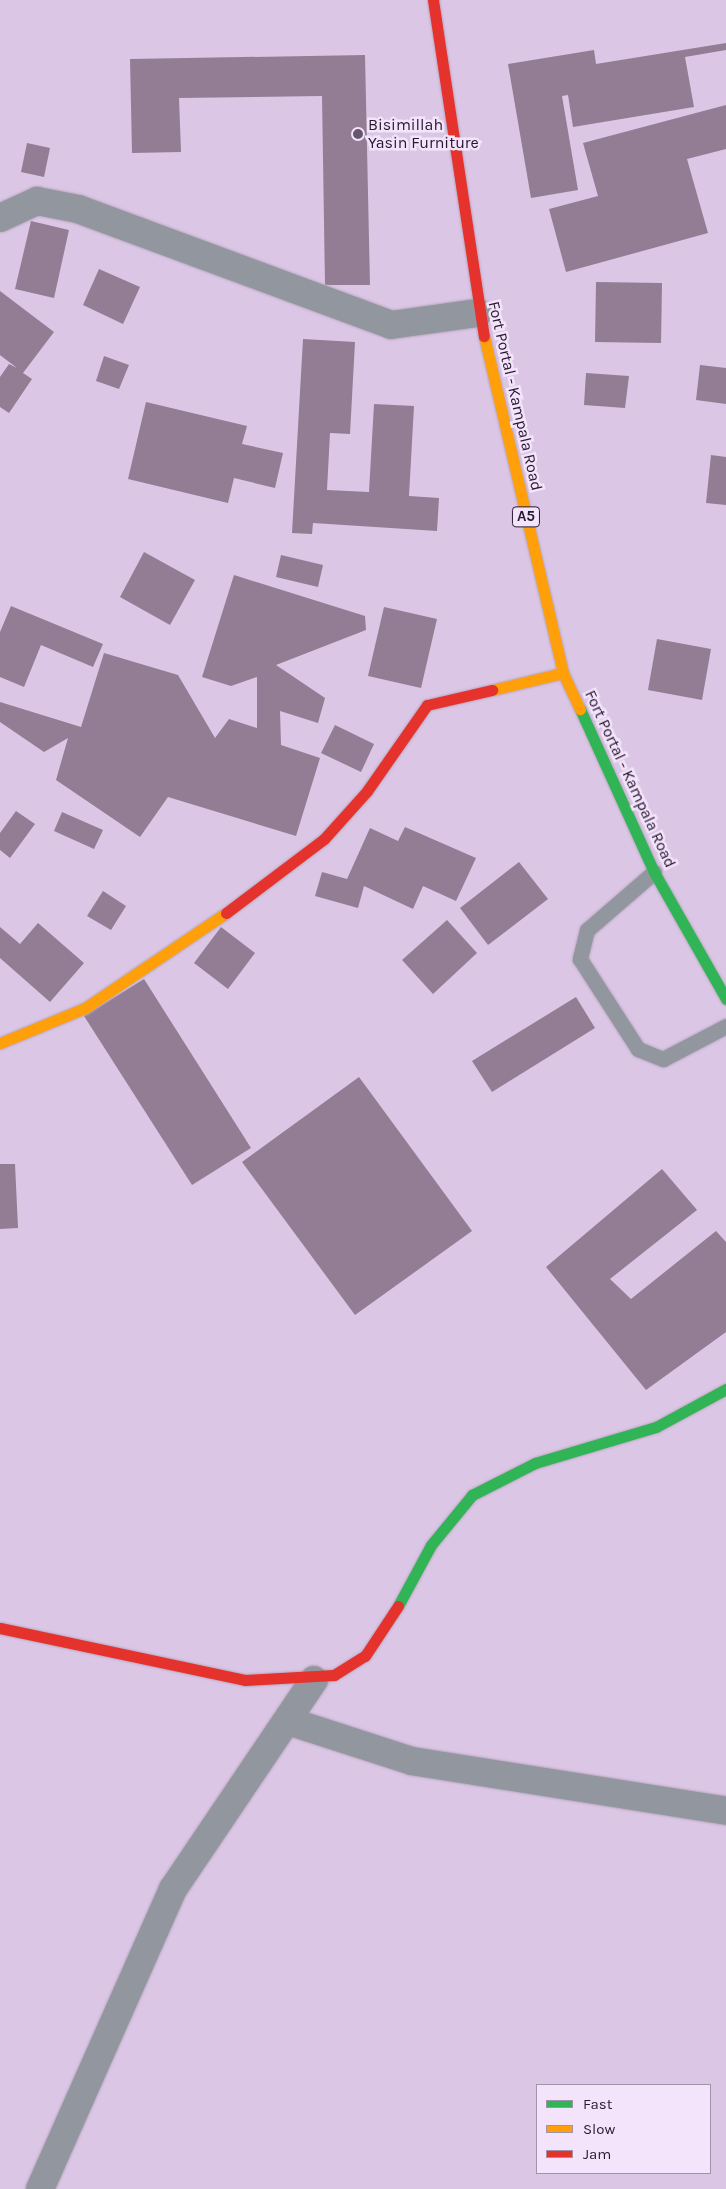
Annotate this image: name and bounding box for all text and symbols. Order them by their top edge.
place label: Bisimillah Yasin Furniture [368,115,479,153]
marker: Bisimillah Yasin Furniture [352,128,364,140]
street label: Fort Portal - Kampala Road [484,299,546,493]
road number: A5 [511,504,541,530]
street label: Fort Portal - Kampala Road [580,687,680,871]
legend [536,2084,711,2174]
text: Fast [583,2095,612,2113]
text: Slow [583,2120,615,2138]
text: Jam [583,2145,611,2163]

